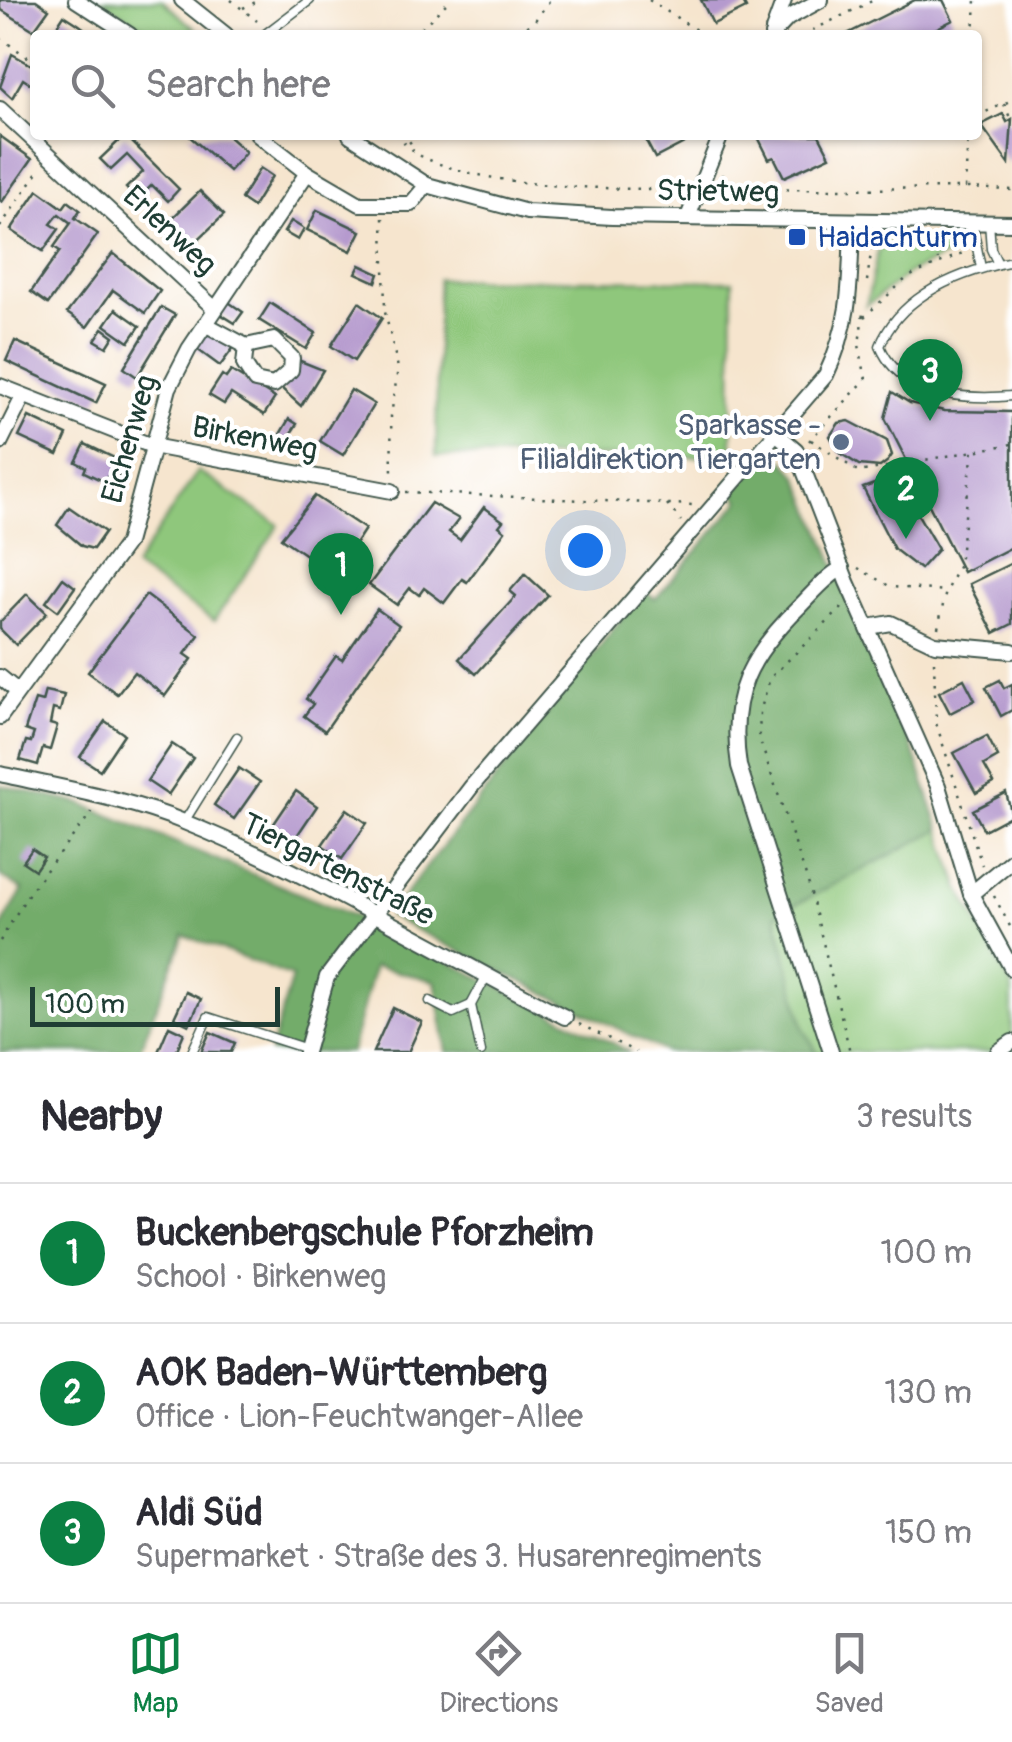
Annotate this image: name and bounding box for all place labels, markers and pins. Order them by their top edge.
place label: Haidachturm [817,219,978,256]
marker: Haidachturm [786,226,808,248]
pin: 3 [898,338,962,421]
place label: Sparkasse - Filialdirektion Tiergarten [519,407,821,478]
marker: Sparkasse - Filialdirektion Tiergarten [830,431,852,453]
pin: 2 [874,456,938,539]
pin: 1 [308,532,374,615]

